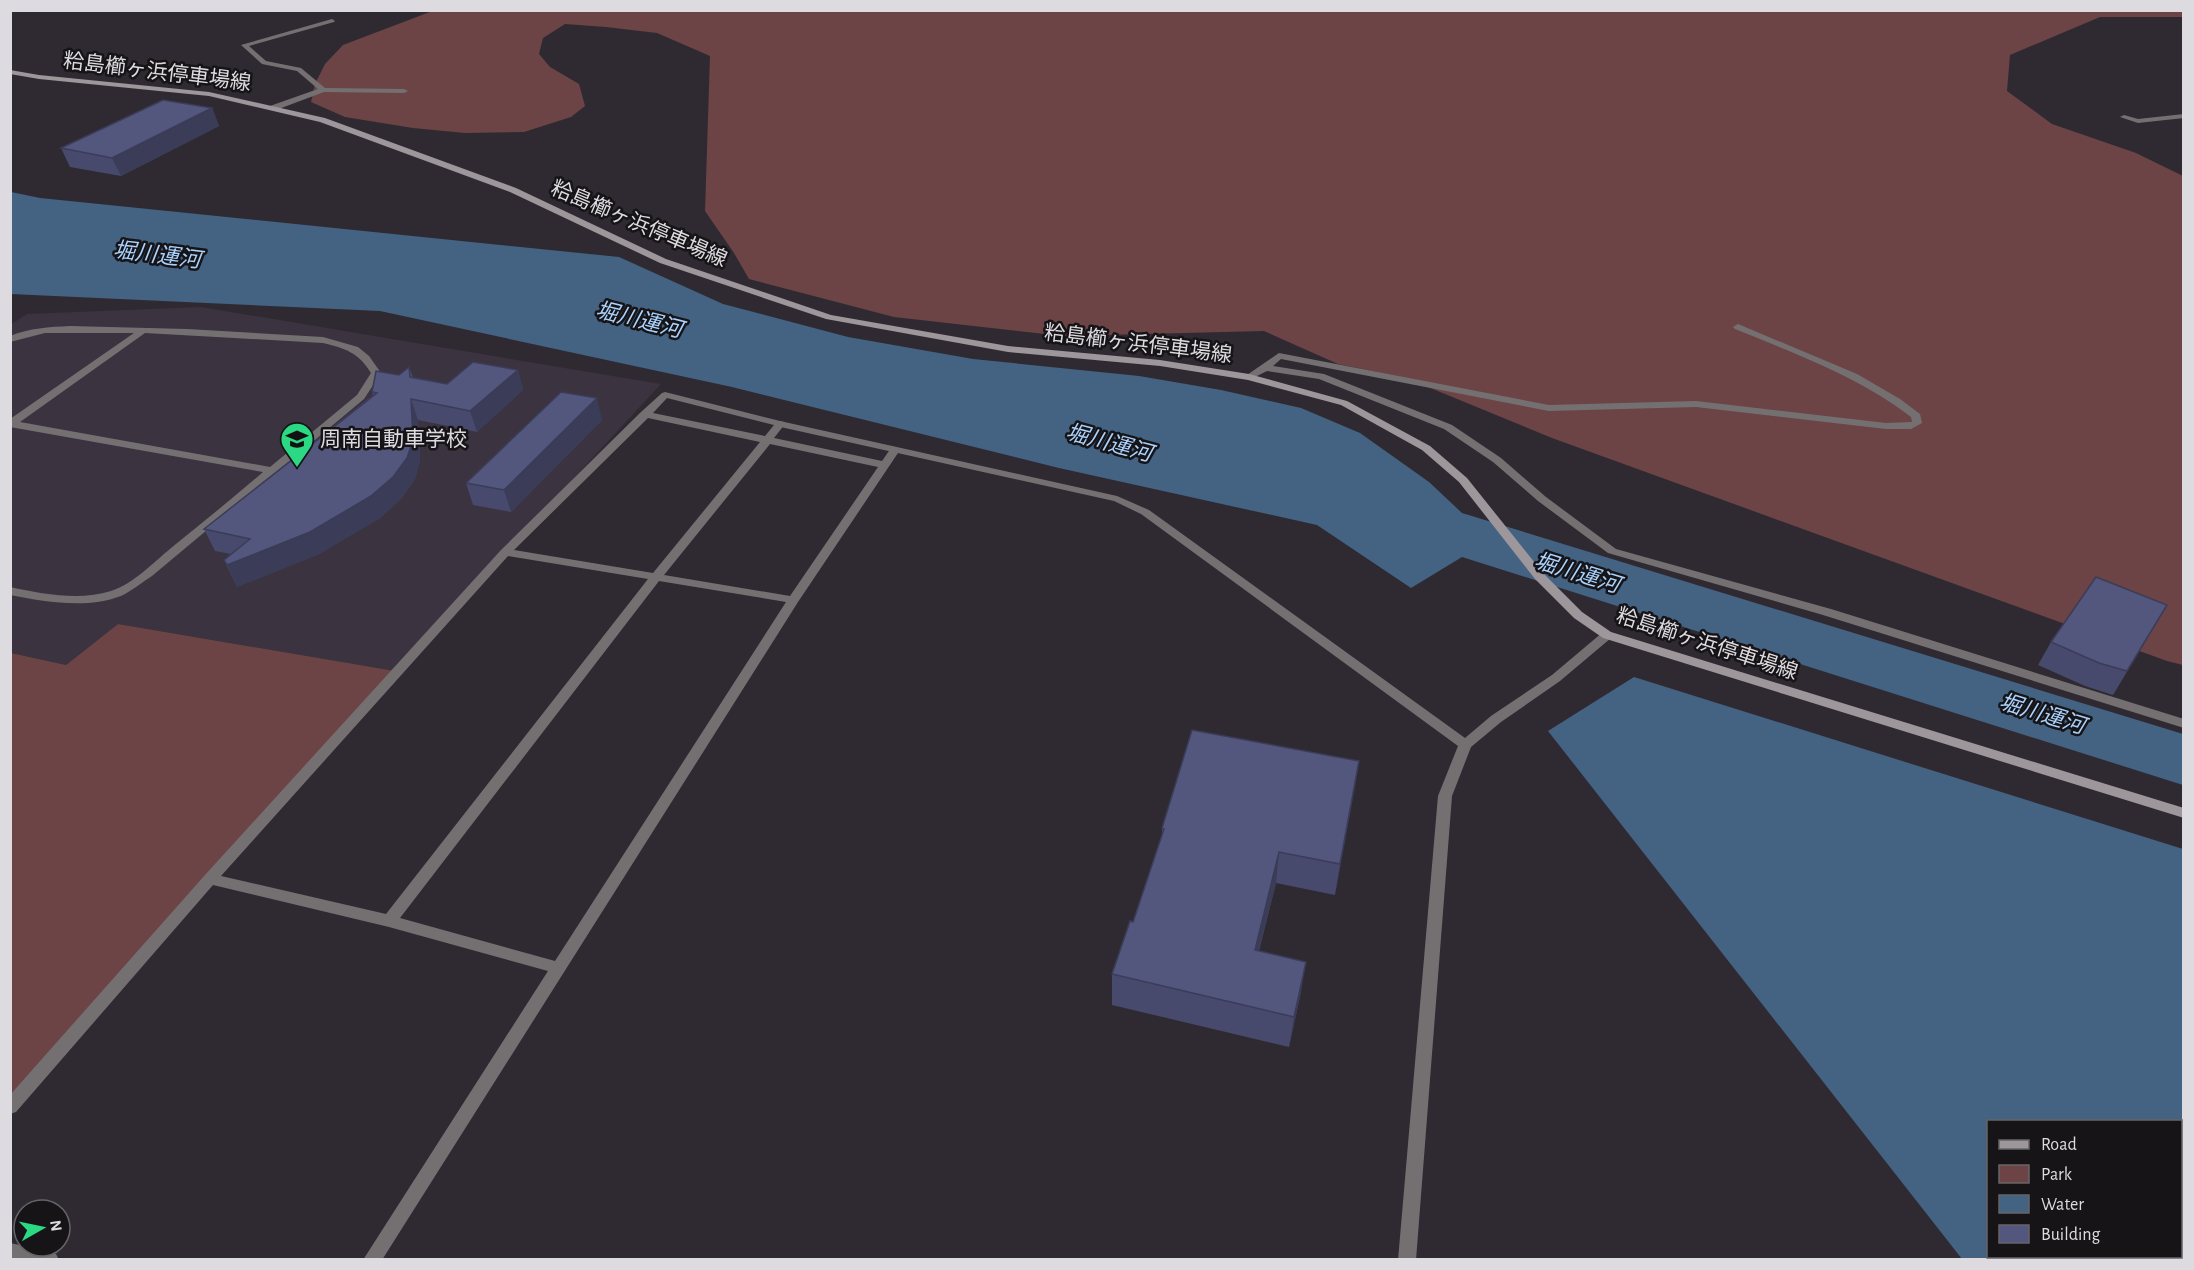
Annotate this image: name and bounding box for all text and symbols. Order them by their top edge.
street label: 粭島櫛ヶ浜停車場線 [62,49,252,94]
street label: 粭島櫛ヶ浜停車場線 [548,176,730,271]
water label: 堀川運河 [112,238,206,272]
water label: 堀川運河 [594,298,688,342]
street label: 粭島櫛ヶ浜停車場線 [1043,321,1233,366]
water label: 堀川運河 [1064,420,1158,466]
school or university icon: 周南自動車学校 [279,421,315,468]
place label: 周南自動車学校 [320,428,467,450]
water label: 堀川運河 [1532,549,1626,598]
street label: 粭島櫛ヶ浜停車場線 [1614,604,1800,683]
water label: 堀川運河 [1997,690,2091,739]
legend [1987,1120,2182,1258]
text: Road [2041,1136,2077,1154]
text: Park [2041,1166,2073,1184]
text: Water [2041,1196,2084,1214]
north arrow [12,1198,72,1258]
text: N [47,1219,65,1233]
text: Building [2041,1226,2101,1244]

